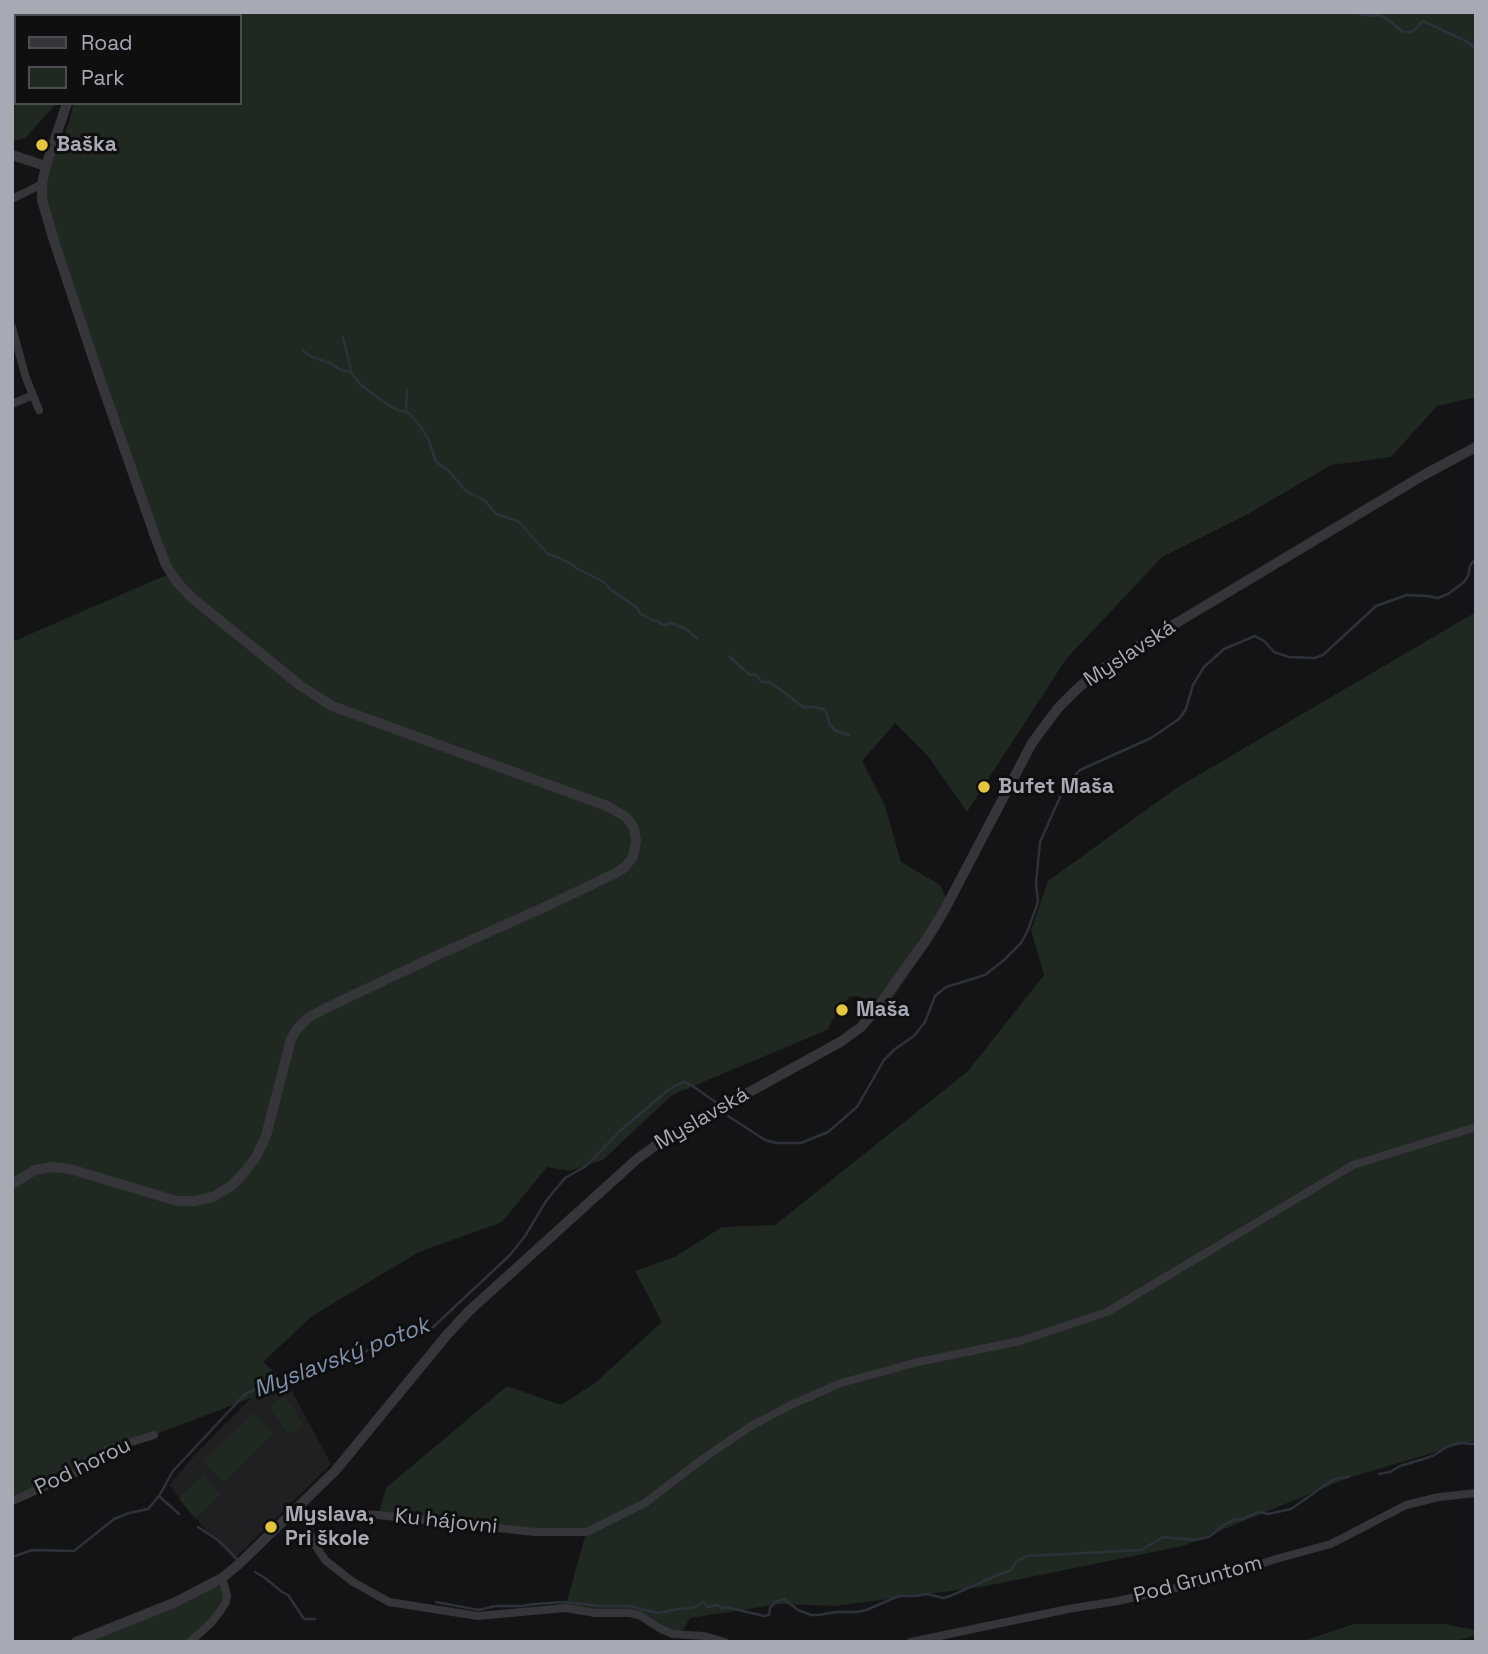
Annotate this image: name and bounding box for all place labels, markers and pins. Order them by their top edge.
place label: Baška [56,132,117,158]
marker: Baška [34,137,50,153]
place label: Bufet Maša [998,774,1114,800]
marker: Bufet Maša [976,779,992,795]
place label: Maša [856,997,910,1023]
marker: Maša [834,1002,850,1018]
place label: Myslava, Pri škole [285,1502,374,1552]
marker: Myslava, Pri škole [263,1519,279,1535]

